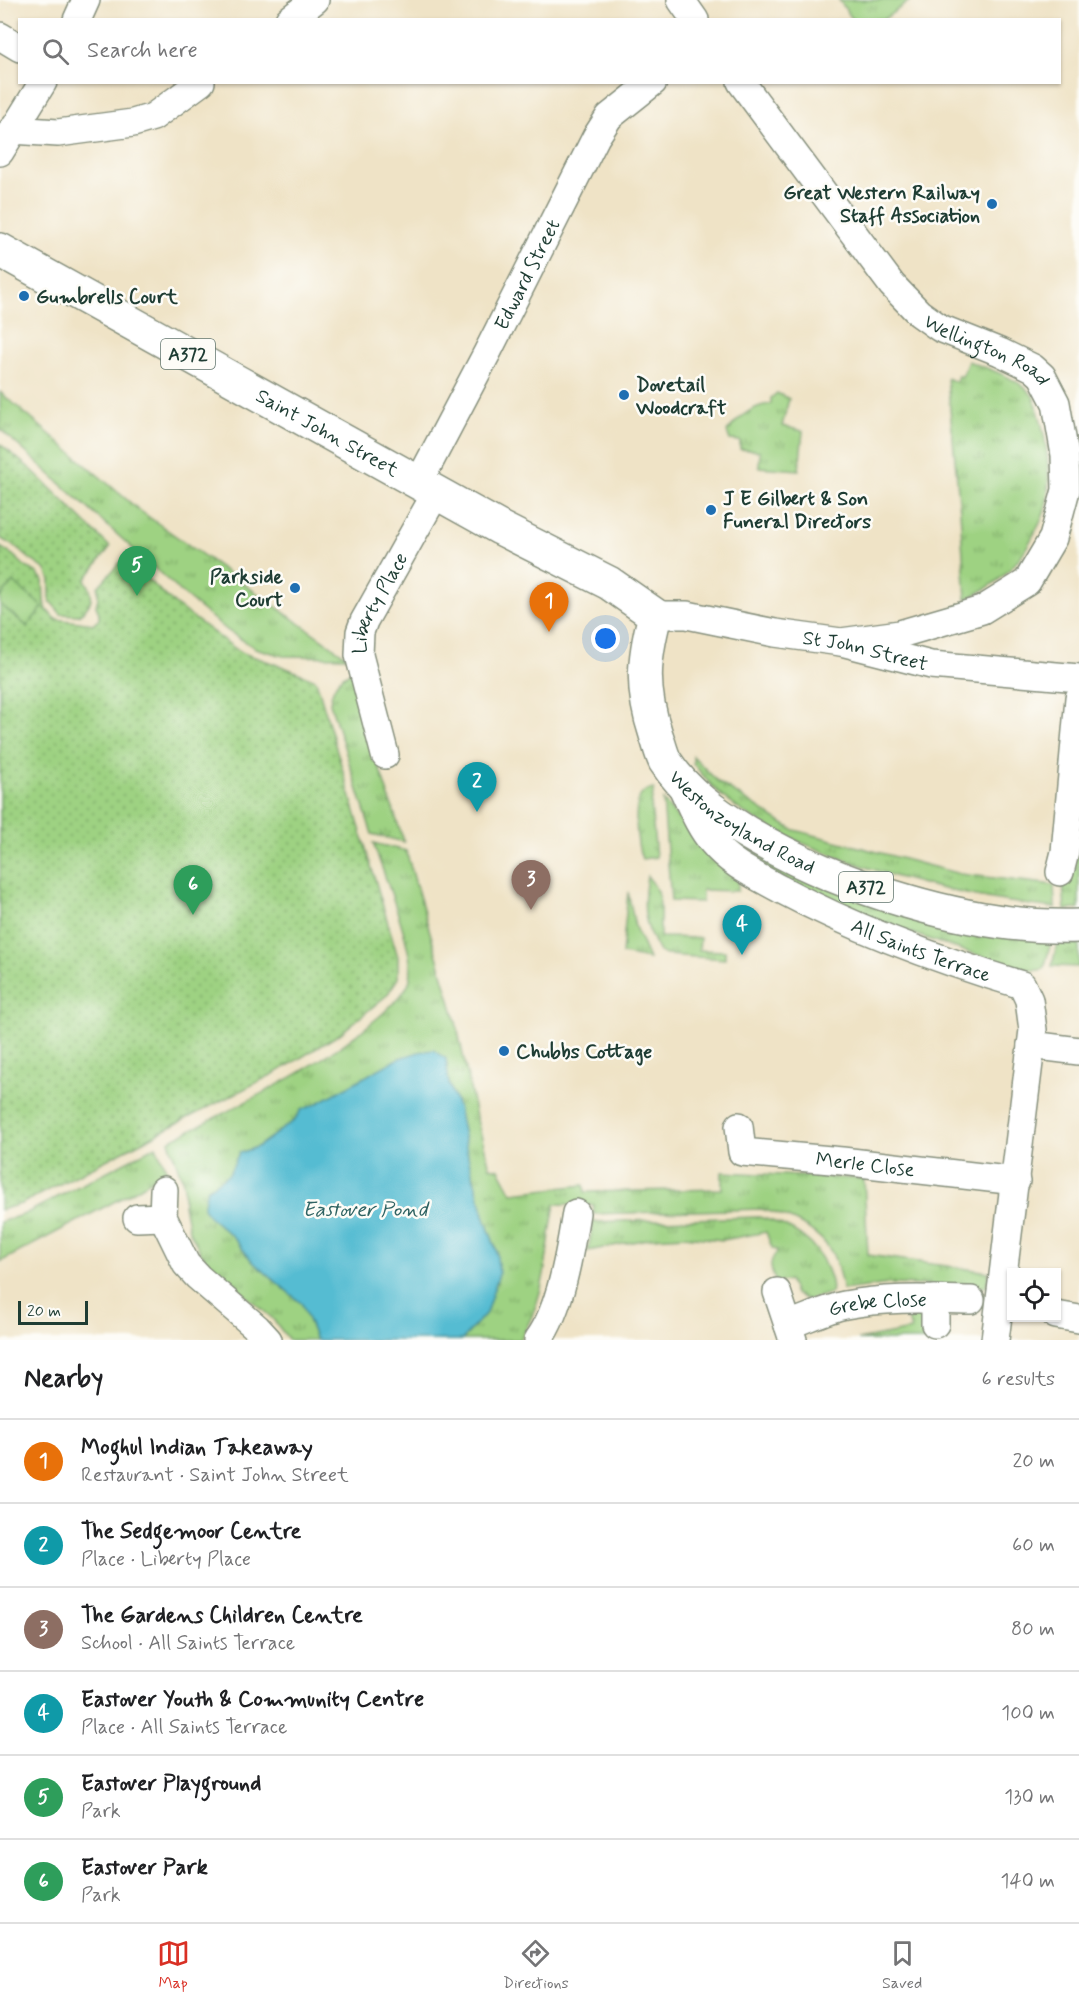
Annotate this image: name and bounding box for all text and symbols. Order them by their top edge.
search box [18,18,1061,84]
icon: search [39,35,72,68]
text: Search here [87,37,198,65]
place label: Great Western Railway Staff Association [783,180,980,230]
marker: Great Western Railway Staff Association [985,197,999,211]
street label: Edward Street [489,215,567,335]
place label: Gumbrells Court [36,284,179,311]
marker: Gumbrells Court [17,289,31,303]
street label: Wellington Road [918,308,1056,390]
road number: A372 [161,339,215,369]
place label: Dovetail Woodcraft [635,372,727,422]
street label: Saint John Street [251,383,404,484]
marker: Dovetail Woodcraft [617,388,631,402]
place label: J E Gilbert & Son Funeral Directors [723,486,871,536]
marker: J E Gilbert & Son Funeral Directors [704,503,718,517]
pin: 5 [118,546,156,596]
street label: Liberty Place [347,548,415,654]
place label: Parkside Court [210,564,284,614]
marker: Parkside Court [288,581,302,595]
pin: 1 [530,582,568,632]
your location [591,624,620,653]
street label: St John Street [801,625,931,679]
pin: 2 [458,762,496,812]
street label: Westonzoyland Road [662,765,819,881]
pin: 3 [512,860,550,910]
pin: 6 [174,866,212,915]
road number: A372 [839,872,893,902]
pin: 4 [722,906,762,955]
street label: All Saints Terrace [847,913,994,989]
place label: Chubbs Cottage [516,1039,652,1066]
marker: Chubbs Cottage [497,1044,511,1058]
street label: Merle Close [815,1147,916,1184]
water label: Eastover Pond [303,1196,430,1224]
map controls [1007,1268,1061,1322]
button: locate [1007,1268,1061,1322]
street label: Grebe Close [825,1287,927,1324]
scale bar [18,1298,88,1326]
text: 20 m [27,1301,61,1322]
text: Nearby [24,1362,103,1396]
text: 6 results [982,1366,1055,1393]
text: Moghul Indian Takeaway [81,1434,313,1462]
text: 1 [39,1448,48,1475]
text: 20 m [1012,1448,1055,1475]
text: Restaurant · Saint John Street [81,1462,349,1489]
text: The Sedgemoor Centre [81,1518,301,1546]
text: 2 [39,1532,48,1559]
text: 60 m [1012,1532,1055,1559]
text: Place · Liberty Place [81,1546,251,1573]
text: The Gardens Children Centre [81,1602,363,1630]
text: 3 [39,1616,48,1643]
text: 80 m [1011,1616,1055,1643]
text: School · All Saints Terrace [81,1630,295,1657]
text: Eastover Youth & Community Centre [81,1686,424,1714]
text: 4 [38,1700,49,1727]
text: 100 m [1001,1700,1055,1727]
text: Place · All Saints Terrace [81,1714,287,1741]
text: Eastover Playground [81,1770,261,1798]
text: 5 [38,1784,50,1811]
text: 130 m [1004,1784,1055,1811]
text: Park [81,1798,121,1825]
text: Eastover Park [81,1854,208,1882]
text: 6 [38,1868,49,1895]
text: 140 m [1001,1868,1055,1895]
text: Park [81,1882,121,1909]
tab: Map [157,1937,190,1994]
tab: Directions [503,1937,569,1994]
tab: Saved [882,1937,922,1994]

